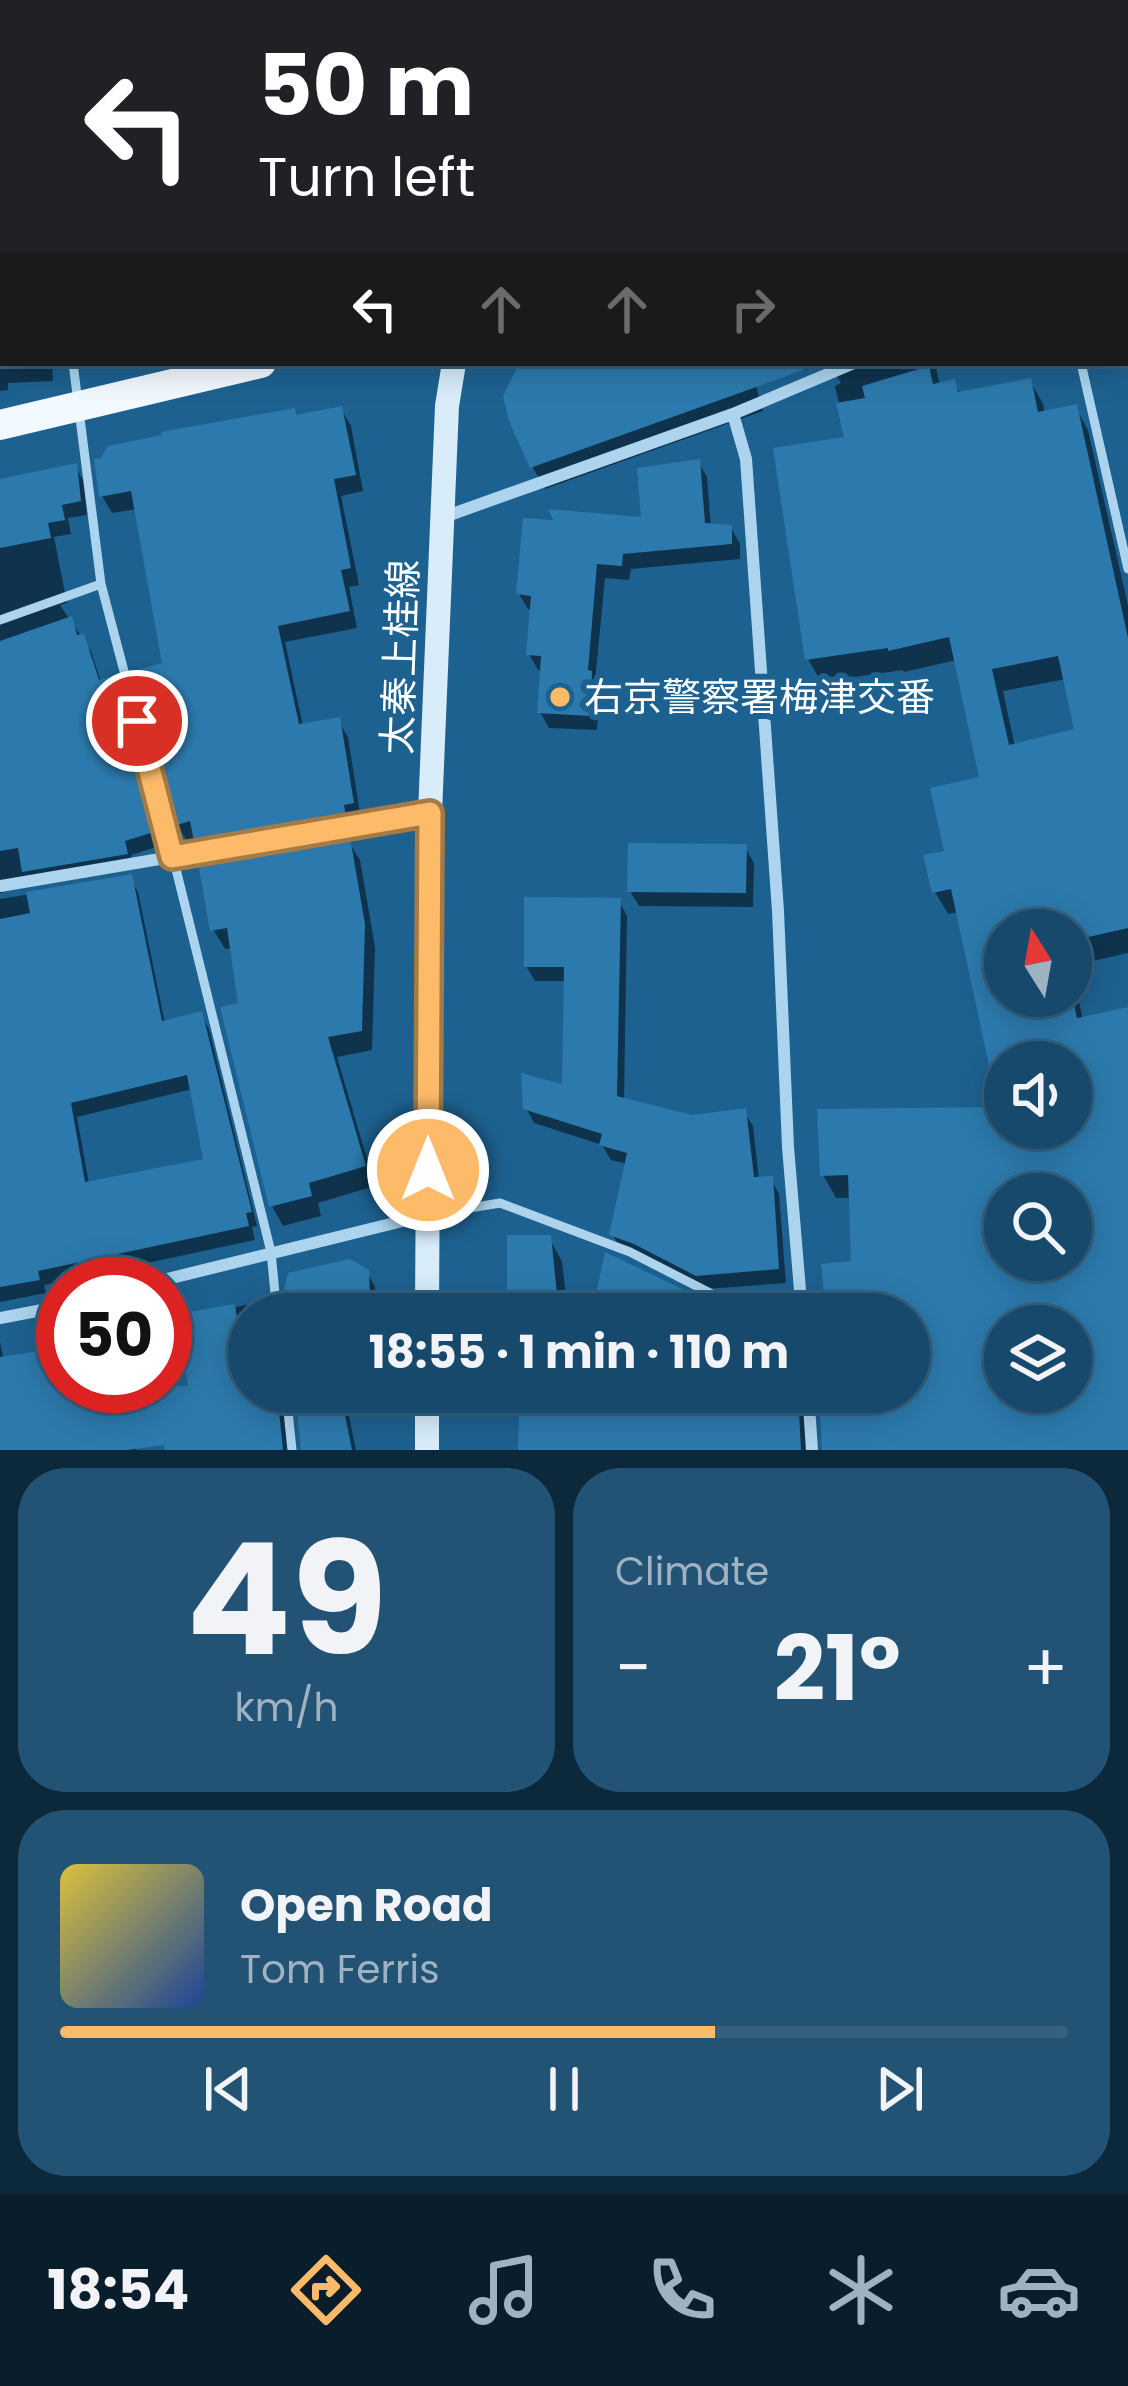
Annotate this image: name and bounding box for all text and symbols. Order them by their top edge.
text: 50 m [258,27,474,144]
icon: left [60,48,216,204]
text: Turn left [258,139,475,215]
icon: left [342,276,408,342]
icon: ahead [468,276,534,342]
icon: ahead [594,276,660,342]
icon: right [720,276,786,342]
street label: 太秦上桂線 [370,559,431,755]
pin [86,670,188,772]
place label: 右京警察署梅津交番 [584,670,935,725]
marker: 右京警察署梅津交番 [547,684,573,710]
icon: arrive [104,688,170,754]
north arrow [984,909,1092,1017]
map controls [984,909,1092,1413]
button: sound [984,1041,1092,1149]
position arrow [365,1107,491,1233]
button: search [984,1173,1092,1281]
speed limit sign: 50 [36,1257,192,1413]
button: layers [984,1305,1092,1413]
text: 18:55 · 1 min · 110 m [369,1321,789,1384]
text: 49 [186,1490,387,1709]
text: Climate [615,1544,769,1599]
text: 21° [774,1605,901,1732]
text: − [615,1622,651,1714]
text: + [1023,1622,1068,1714]
text: km/h [235,1680,338,1735]
text: Open Road [240,1874,493,1937]
text: Tom Ferris [240,1942,440,1997]
icon: previous [195,2056,261,2122]
icon: pause [531,2056,597,2122]
icon: next [867,2056,933,2122]
icon: directions [284,2248,368,2332]
icon: music [462,2248,546,2332]
icon: phone [640,2248,724,2332]
icon: climate [819,2248,903,2332]
icon: car [997,2248,1081,2332]
text: 18:54 [47,2252,189,2328]

